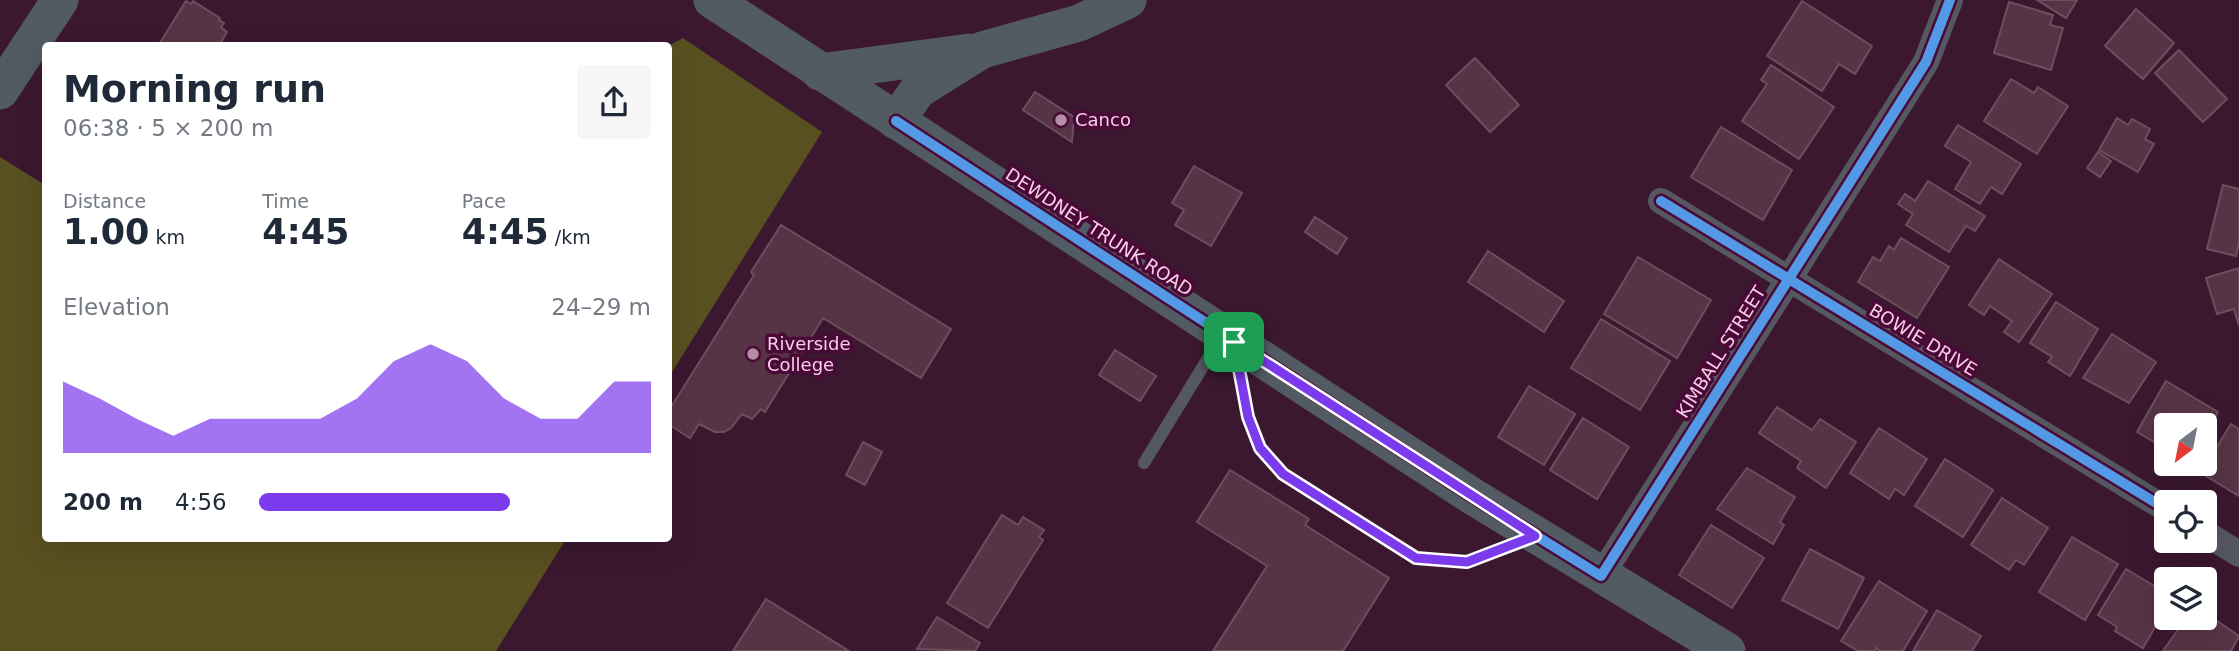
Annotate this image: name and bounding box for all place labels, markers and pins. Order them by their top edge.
place label: Canco [1075,109,1131,130]
marker: Canco [1053,112,1069,128]
pin [1204,312,1264,372]
place label: Riverside College [767,333,851,375]
marker: Riverside College [745,346,761,362]

